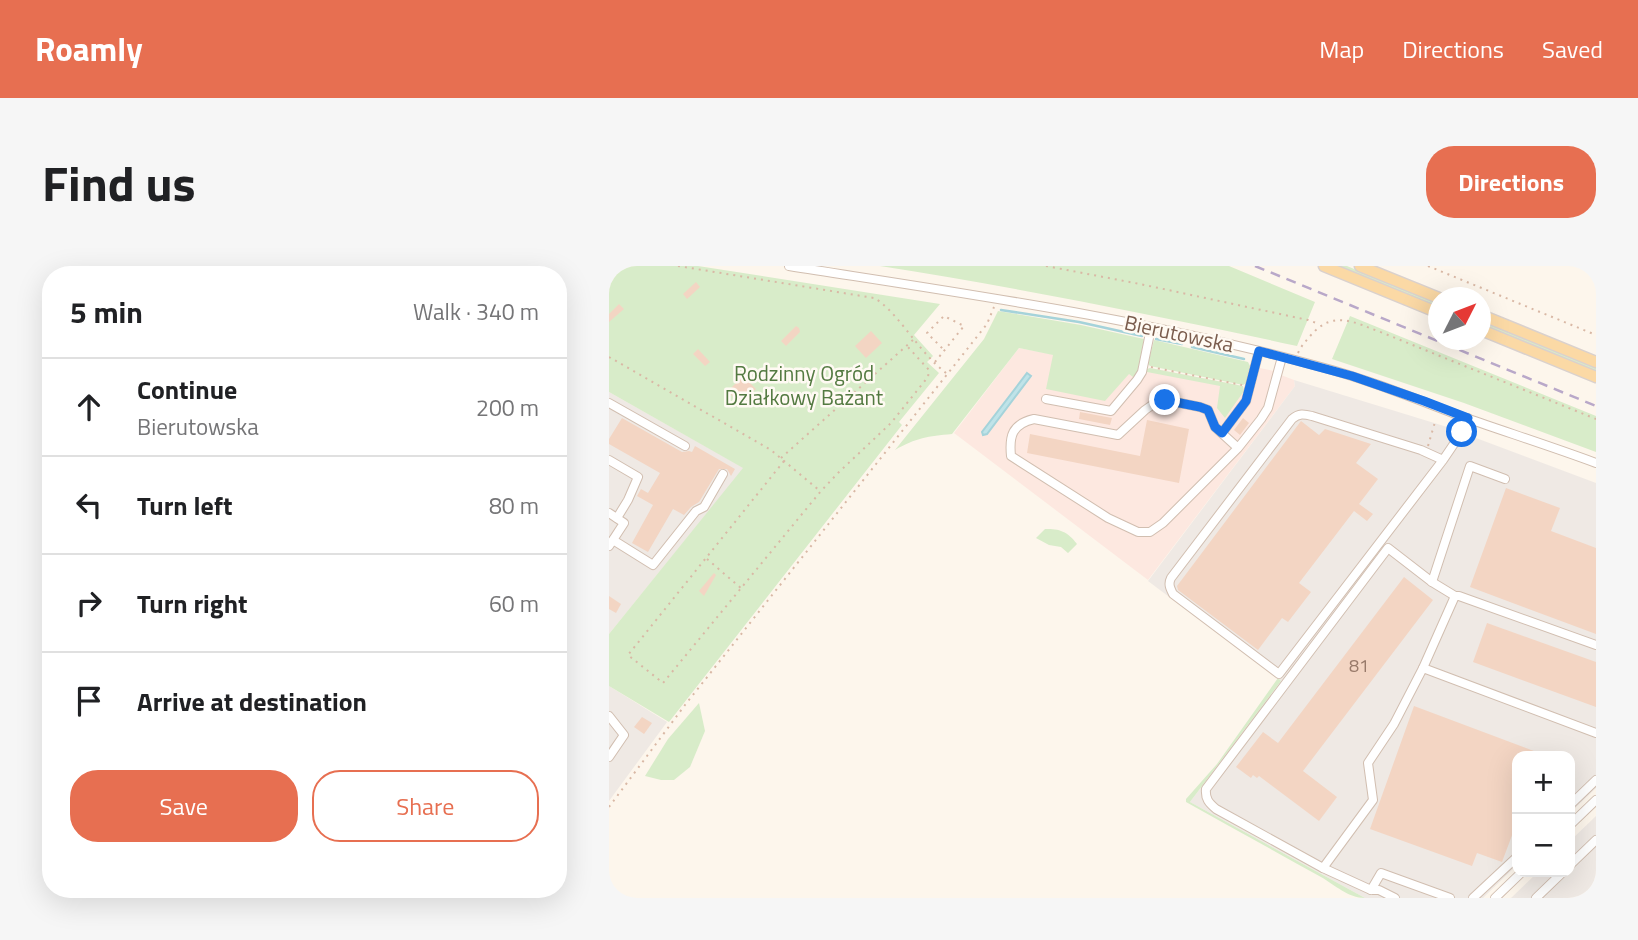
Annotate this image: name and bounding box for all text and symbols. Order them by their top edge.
text: Roamly [35,24,143,74]
text: Map [1319,31,1364,67]
text: Directions [1402,31,1504,67]
text: Saved [1542,31,1603,67]
text: Find us [42,145,196,220]
button: Directions [1426,146,1596,218]
north arrow [1428,287,1491,350]
text: 5 min [70,289,143,335]
text: Walk · 340 m [413,294,539,329]
street label: Bierutowska [1122,306,1237,360]
park label: Rodzinny Ogród Działkowy Bażant [725,357,884,413]
text: Continue [137,370,237,409]
route end [1149,384,1180,415]
icon: ahead [70,388,108,426]
text: 200 m [476,390,539,425]
text: Bierutowska [137,409,259,444]
route start [1446,416,1477,447]
icon: left [70,486,108,524]
text: Turn left [137,486,232,525]
text: 80 m [489,488,539,523]
icon: right [70,584,108,622]
text: Turn right [137,584,248,623]
text: 60 m [489,586,539,621]
house number: 81 [1349,652,1369,679]
icon: arrive [70,682,108,720]
text: Arrive at destination [137,682,367,721]
map controls [1512,751,1575,877]
button: + [1512,751,1575,814]
button: Save [70,770,298,842]
button: Share [312,770,539,842]
button: − [1512,814,1575,877]

